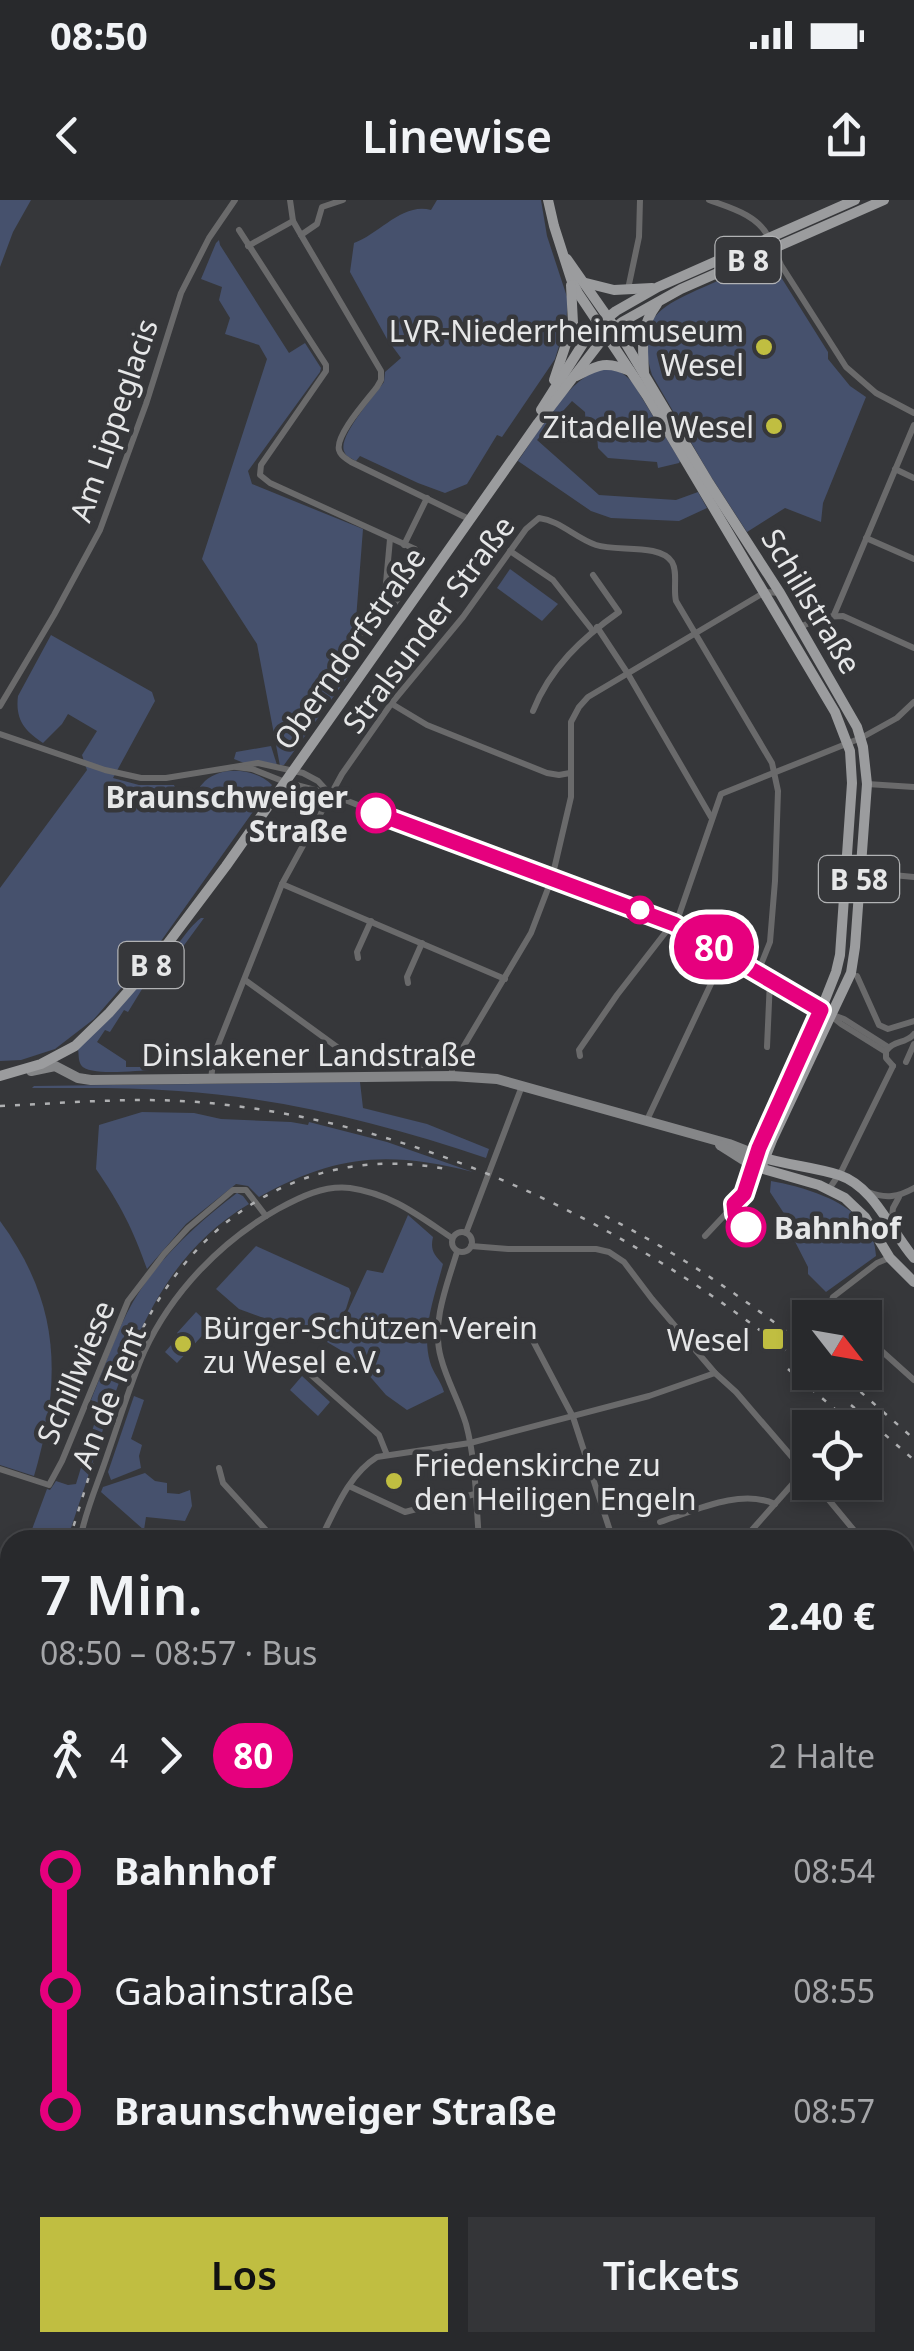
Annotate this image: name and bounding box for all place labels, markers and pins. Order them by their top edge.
place label: LVR-Niederrheinmuseum Wesel [389,310,744,385]
marker: LVR-Niederrheinmuseum Wesel [753,336,775,358]
place label: Zitadelle Wesel [543,406,754,447]
marker: Zitadelle Wesel [763,415,785,437]
place label: Braunschweiger Straße [105,776,349,851]
marker: Braunschweiger Straße [357,794,395,832]
unlabelled marker [627,897,653,923]
place label: Bahnhof [774,1207,902,1248]
marker: Bahnhof [727,1208,765,1246]
place label: Bürger-Schützen-Verein zu Wesel e.V. [203,1307,538,1382]
place label: Wesel [667,1319,750,1360]
marker: Wesel [760,1326,786,1352]
marker: Bürger-Schützen-Verein zu Wesel e.V. [172,1333,194,1355]
place label: Friedenskirche zu den Heiligen Engeln [414,1444,697,1519]
marker: Friedenskirche zu den Heiligen Engeln [383,1470,405,1492]

